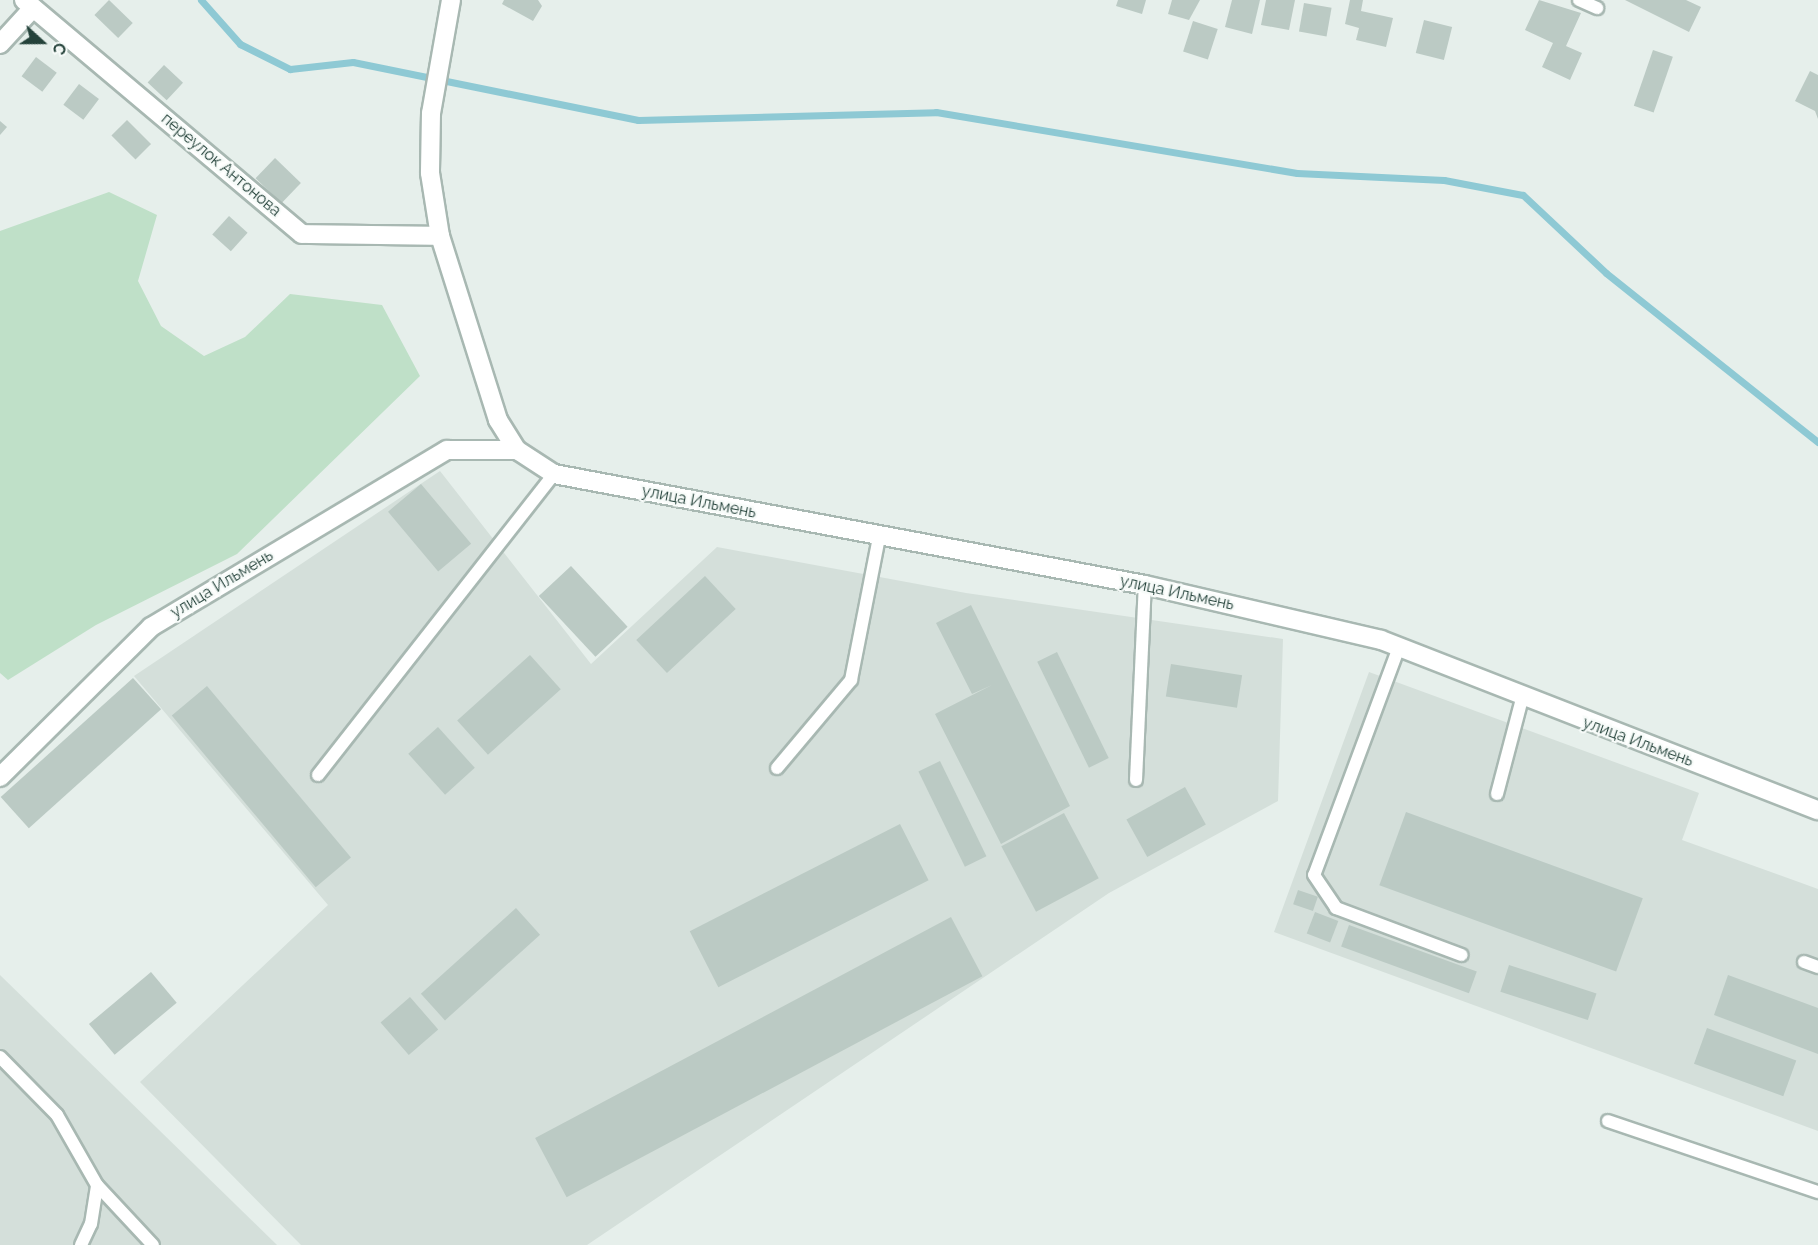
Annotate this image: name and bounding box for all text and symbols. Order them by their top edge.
north arrow [12,12,72,72]
text: С [48,40,70,57]
street label: переулок Антонова [157,109,285,221]
street label: улица Ильмень [640,481,758,523]
street label: улица Ильмень [167,546,277,622]
street label: улица Ильмень [1118,572,1236,614]
street label: улица Ильмень [1580,713,1696,771]

